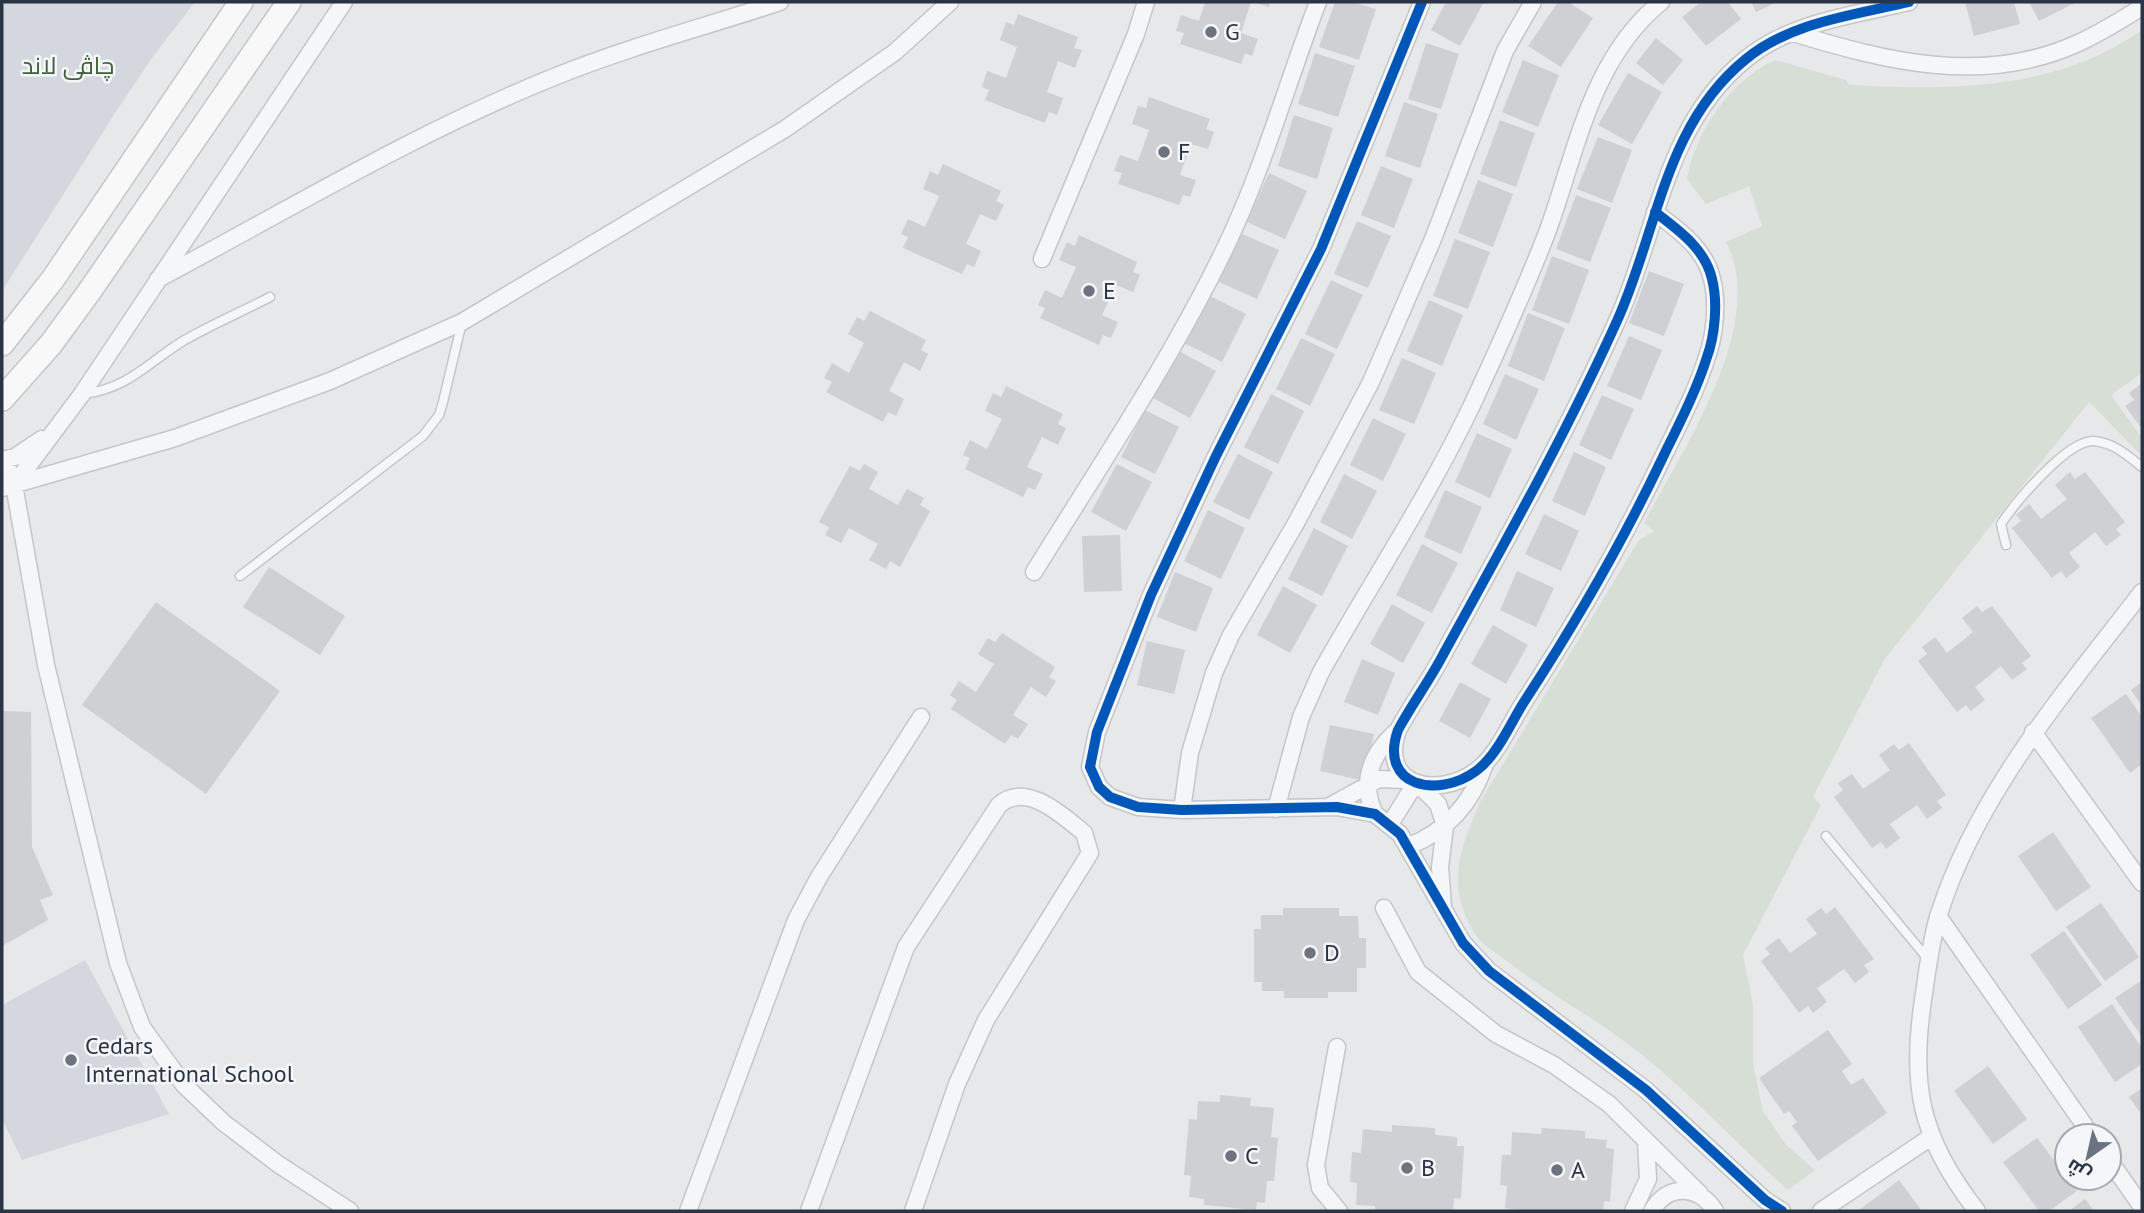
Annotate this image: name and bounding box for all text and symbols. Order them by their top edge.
place label: G [1225,16,1240,47]
marker: G [1203,24,1219,40]
park label: چاڤی لاند [22,50,114,82]
place label: F [1178,136,1190,167]
marker: F [1156,144,1172,160]
place label: E [1103,275,1116,306]
marker: E [1081,283,1097,299]
place label: D [1324,937,1340,968]
marker: D [1302,945,1318,961]
place label: Cedars International School [85,1030,294,1089]
marker: Cedars International School [63,1052,79,1068]
north arrow [2053,1122,2123,1192]
place label: C [1245,1140,1259,1171]
marker: C [1223,1148,1239,1164]
place label: B [1421,1152,1435,1183]
place label: A [1571,1154,1585,1185]
text: ش [2062,1154,2095,1188]
marker: B [1399,1160,1415,1176]
marker: A [1549,1162,1565,1178]

